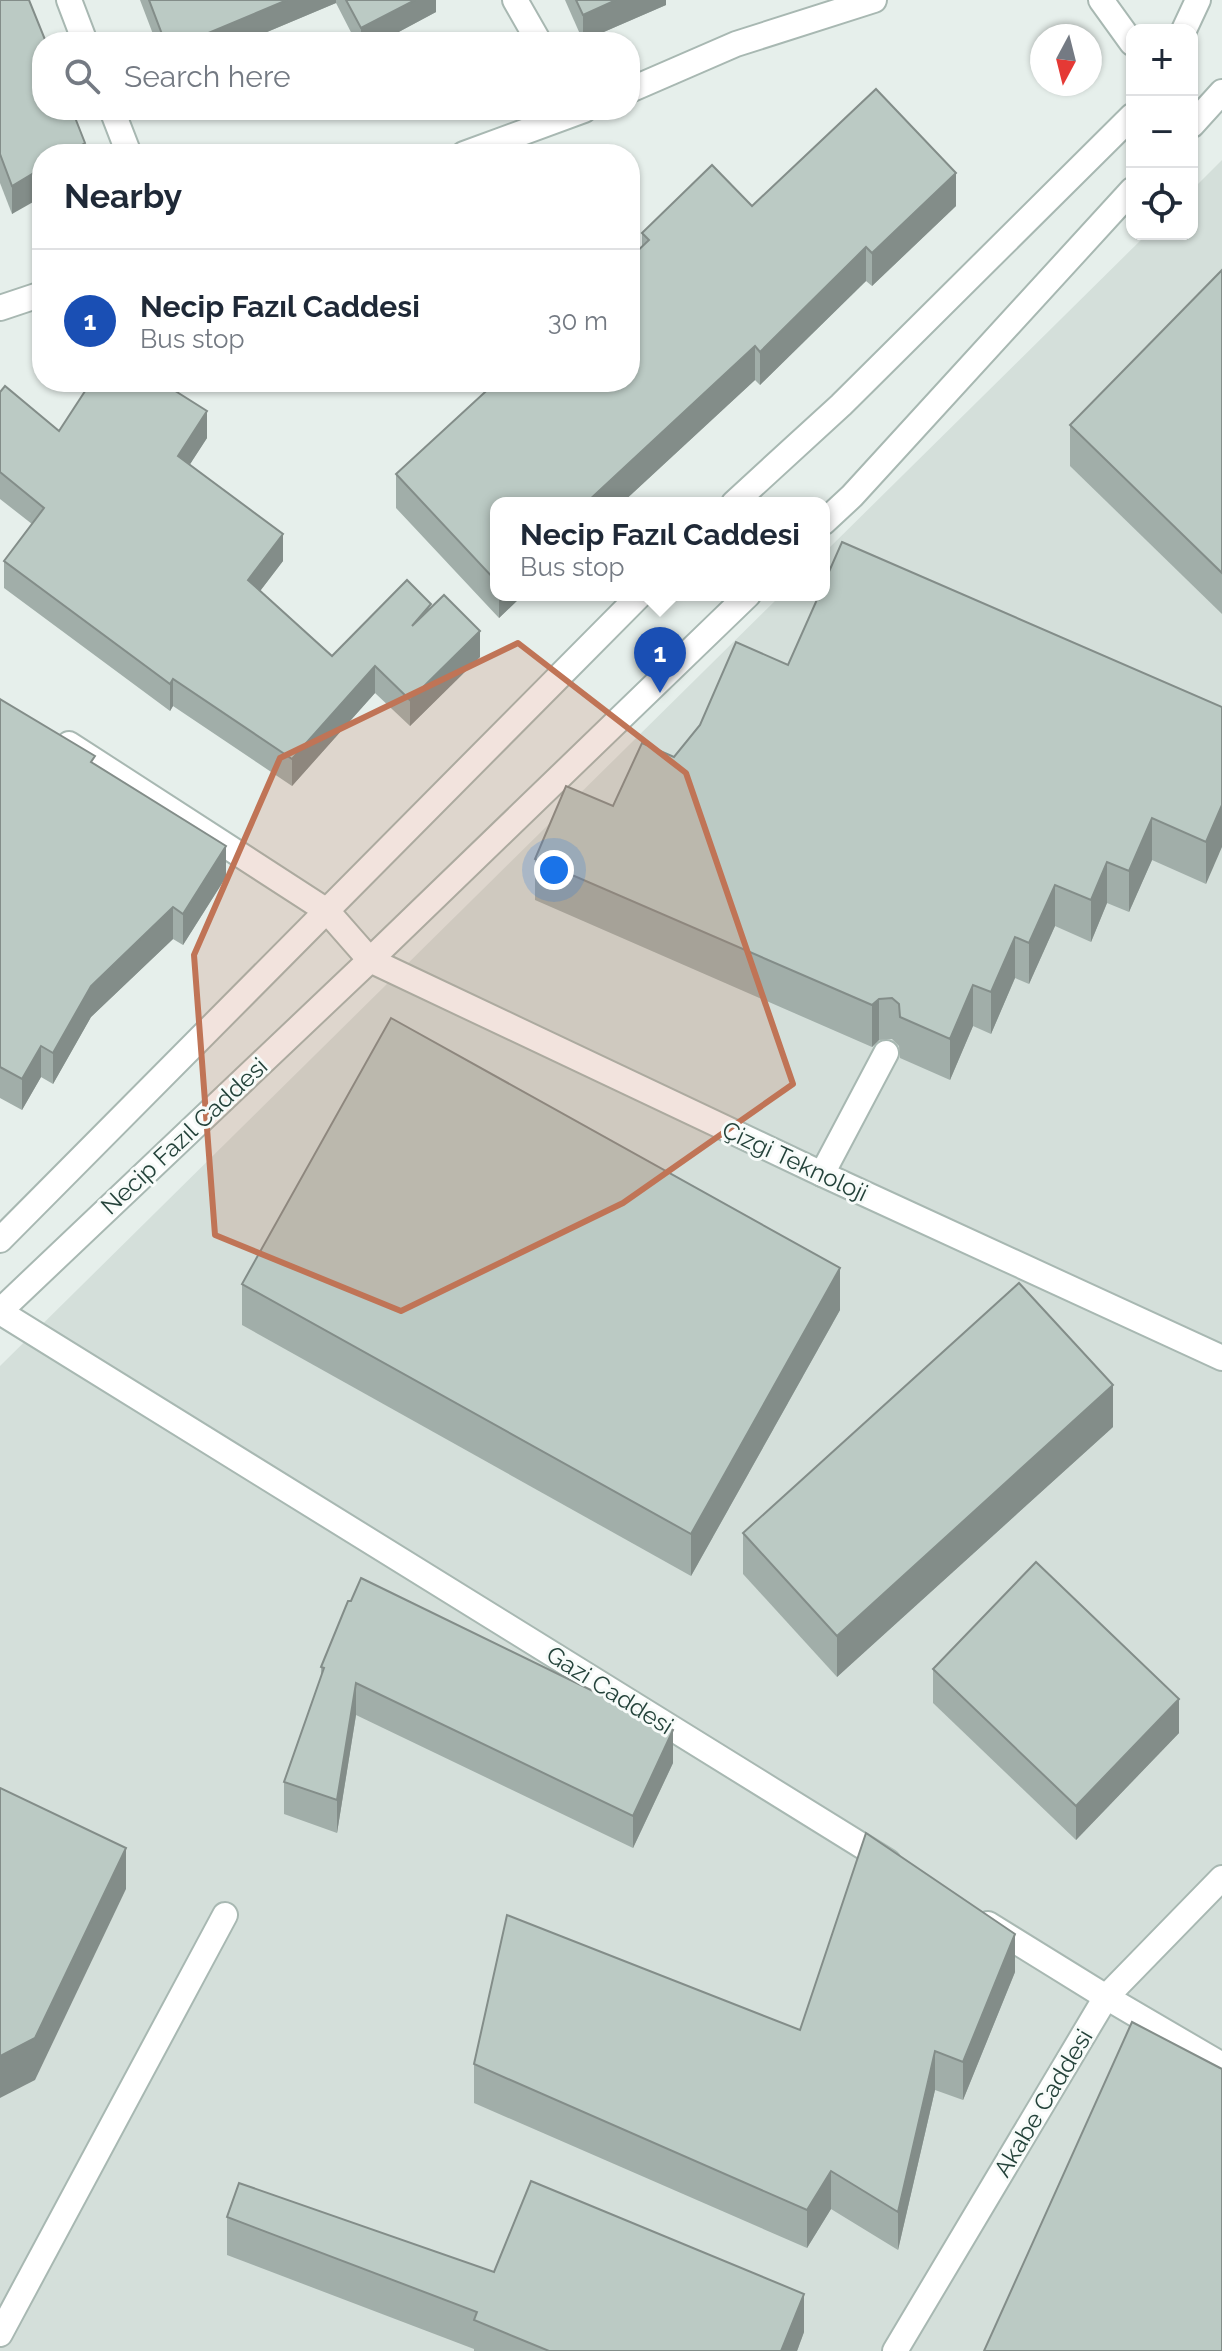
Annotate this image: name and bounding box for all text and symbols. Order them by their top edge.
north arrow [1030,24,1102,96]
map controls [1126,24,1198,240]
button: + [1126,24,1198,96]
search box [32,32,640,120]
icon: search [60,54,104,98]
text: Search here [124,59,291,94]
button: − [1126,96,1198,168]
button: locate [1126,168,1198,240]
text: Nearby [64,176,182,216]
text: Necip Fazıl Caddesi [140,289,420,324]
text: 1 [84,306,96,336]
text: 30 m [548,306,608,336]
text: Bus stop [140,324,245,354]
popup [490,497,830,601]
text: Necip Fazıl Caddesi [520,517,800,552]
text: Bus stop [520,552,625,582]
pin: 1 [634,627,686,693]
your location [534,850,574,890]
street label: Necip Fazıl Caddesi [95,1052,273,1220]
street label: Çizgi Teknoloji [718,1115,872,1207]
street label: Gazi Caddesi [541,1640,679,1740]
street label: Akabe Caddesi [987,2024,1099,2182]

